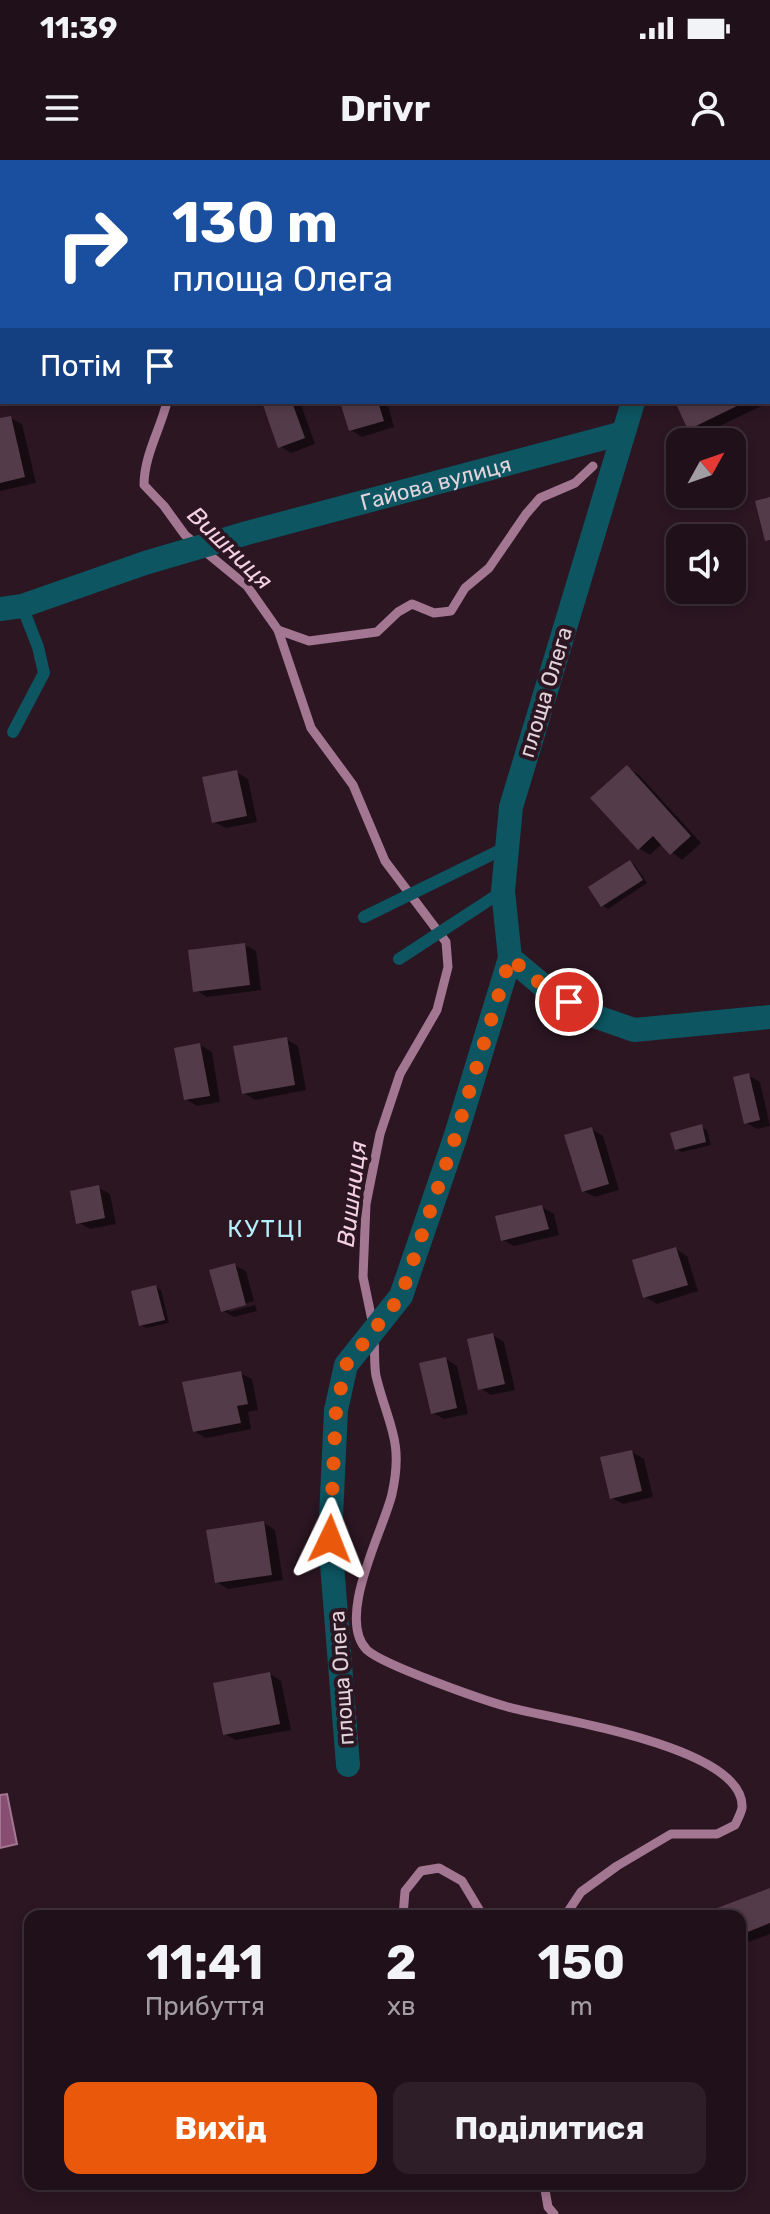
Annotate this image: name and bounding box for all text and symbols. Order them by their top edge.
text: 11:39 [40,10,118,46]
icon: menu [40,86,84,130]
icon: person [686,86,730,130]
text: Drivr [340,87,430,130]
text: 130 m [172,190,338,256]
icon: right [40,192,144,296]
text: площа Олега [172,257,393,300]
icon: arrive [138,344,182,388]
text: Потім [40,348,122,384]
north arrow [666,428,746,508]
map controls [666,428,746,604]
street label: Гайова вулиця [357,450,514,516]
water label: Вишниця [182,501,278,595]
button: sound [666,524,746,604]
street label: площа Олега [513,624,578,761]
pin [535,968,603,1036]
icon: arrive [547,980,591,1024]
water label: Вишниця [332,1139,372,1249]
district label: КУТЦІ [227,1215,305,1243]
position arrow [288,1497,372,1581]
street label: площа Олега [323,1610,360,1746]
text: 11:41 [146,1934,263,1991]
text: 2 [386,1934,417,1991]
text: 150 [538,1934,625,1991]
text: Прибуття [145,1991,265,2022]
text: хв [387,1991,416,2022]
text: m [570,1991,593,2022]
button: Вихід [64,2082,377,2174]
button: Поділитися [393,2082,706,2174]

